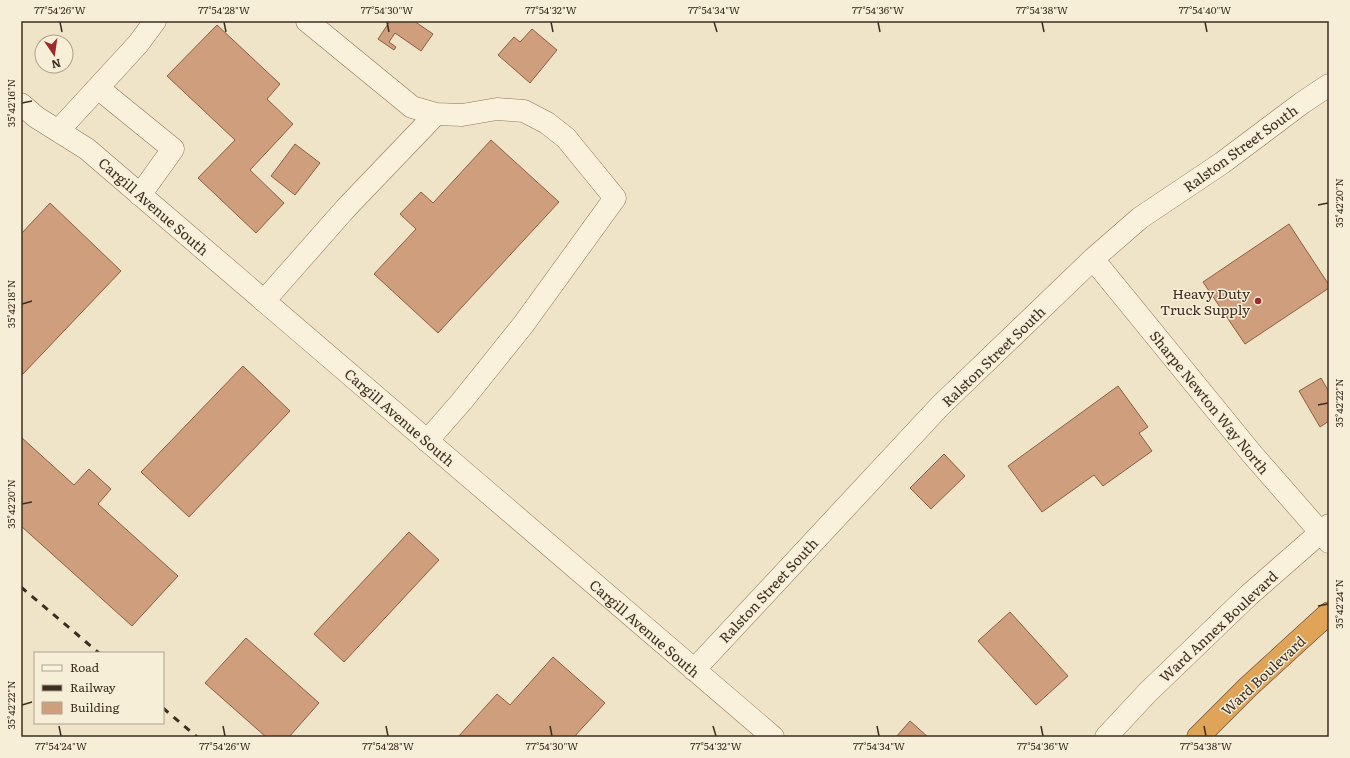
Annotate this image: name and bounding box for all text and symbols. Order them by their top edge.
text: 77°54'26"W [34,2,86,17]
text: 77°54'28"W [198,2,250,17]
text: 77°54'30"W [361,2,413,17]
text: 77°54'32"W [525,2,577,17]
text: 77°54'34"W [688,2,740,17]
text: 77°54'36"W [852,2,904,17]
text: 77°54'38"W [1016,2,1068,17]
text: 77°54'40"W [1179,2,1231,17]
north arrow [34,34,74,74]
text: N [50,56,63,74]
text: 35°42'16"N [3,79,18,127]
street label: Ralston Street South [1179,100,1301,196]
street label: Cargill Avenue South [95,152,213,260]
text: 35°42'20"N [1331,178,1346,228]
text: 35°42'18"N [3,280,18,328]
place label: Heavy Duty Truck Supply [1160,283,1251,319]
marker: Heavy Duty Truck Supply [1253,296,1263,306]
street label: Ralston Street South [937,301,1049,411]
street label: Sharpe Newton Way North [1146,326,1274,478]
street label: Cargill Avenue South [341,363,459,471]
text: 35°42'22"N [1331,378,1346,428]
text: 35°42'20"N [3,479,18,529]
street label: Ralston Street South [714,533,822,647]
street label: Ward Annex Boulevard [1154,566,1282,686]
street label: Cargill Avenue South [586,574,704,682]
text: 35°42'24"N [1331,579,1346,629]
street label: Ward Boulevard [1216,630,1310,719]
legend [34,652,164,724]
text: Road [70,658,100,676]
text: Railway [70,678,116,696]
text: 35°42'22"N [3,680,18,730]
text: Building [70,698,120,716]
text: 77°54'24"W [35,738,87,753]
text: 77°54'26"W [199,738,251,753]
text: 77°54'28"W [362,738,414,753]
text: 77°54'30"W [526,738,578,753]
text: 77°54'32"W [690,738,742,753]
text: 77°54'34"W [853,738,905,753]
text: 77°54'36"W [1017,738,1069,753]
text: 77°54'38"W [1180,738,1232,753]

